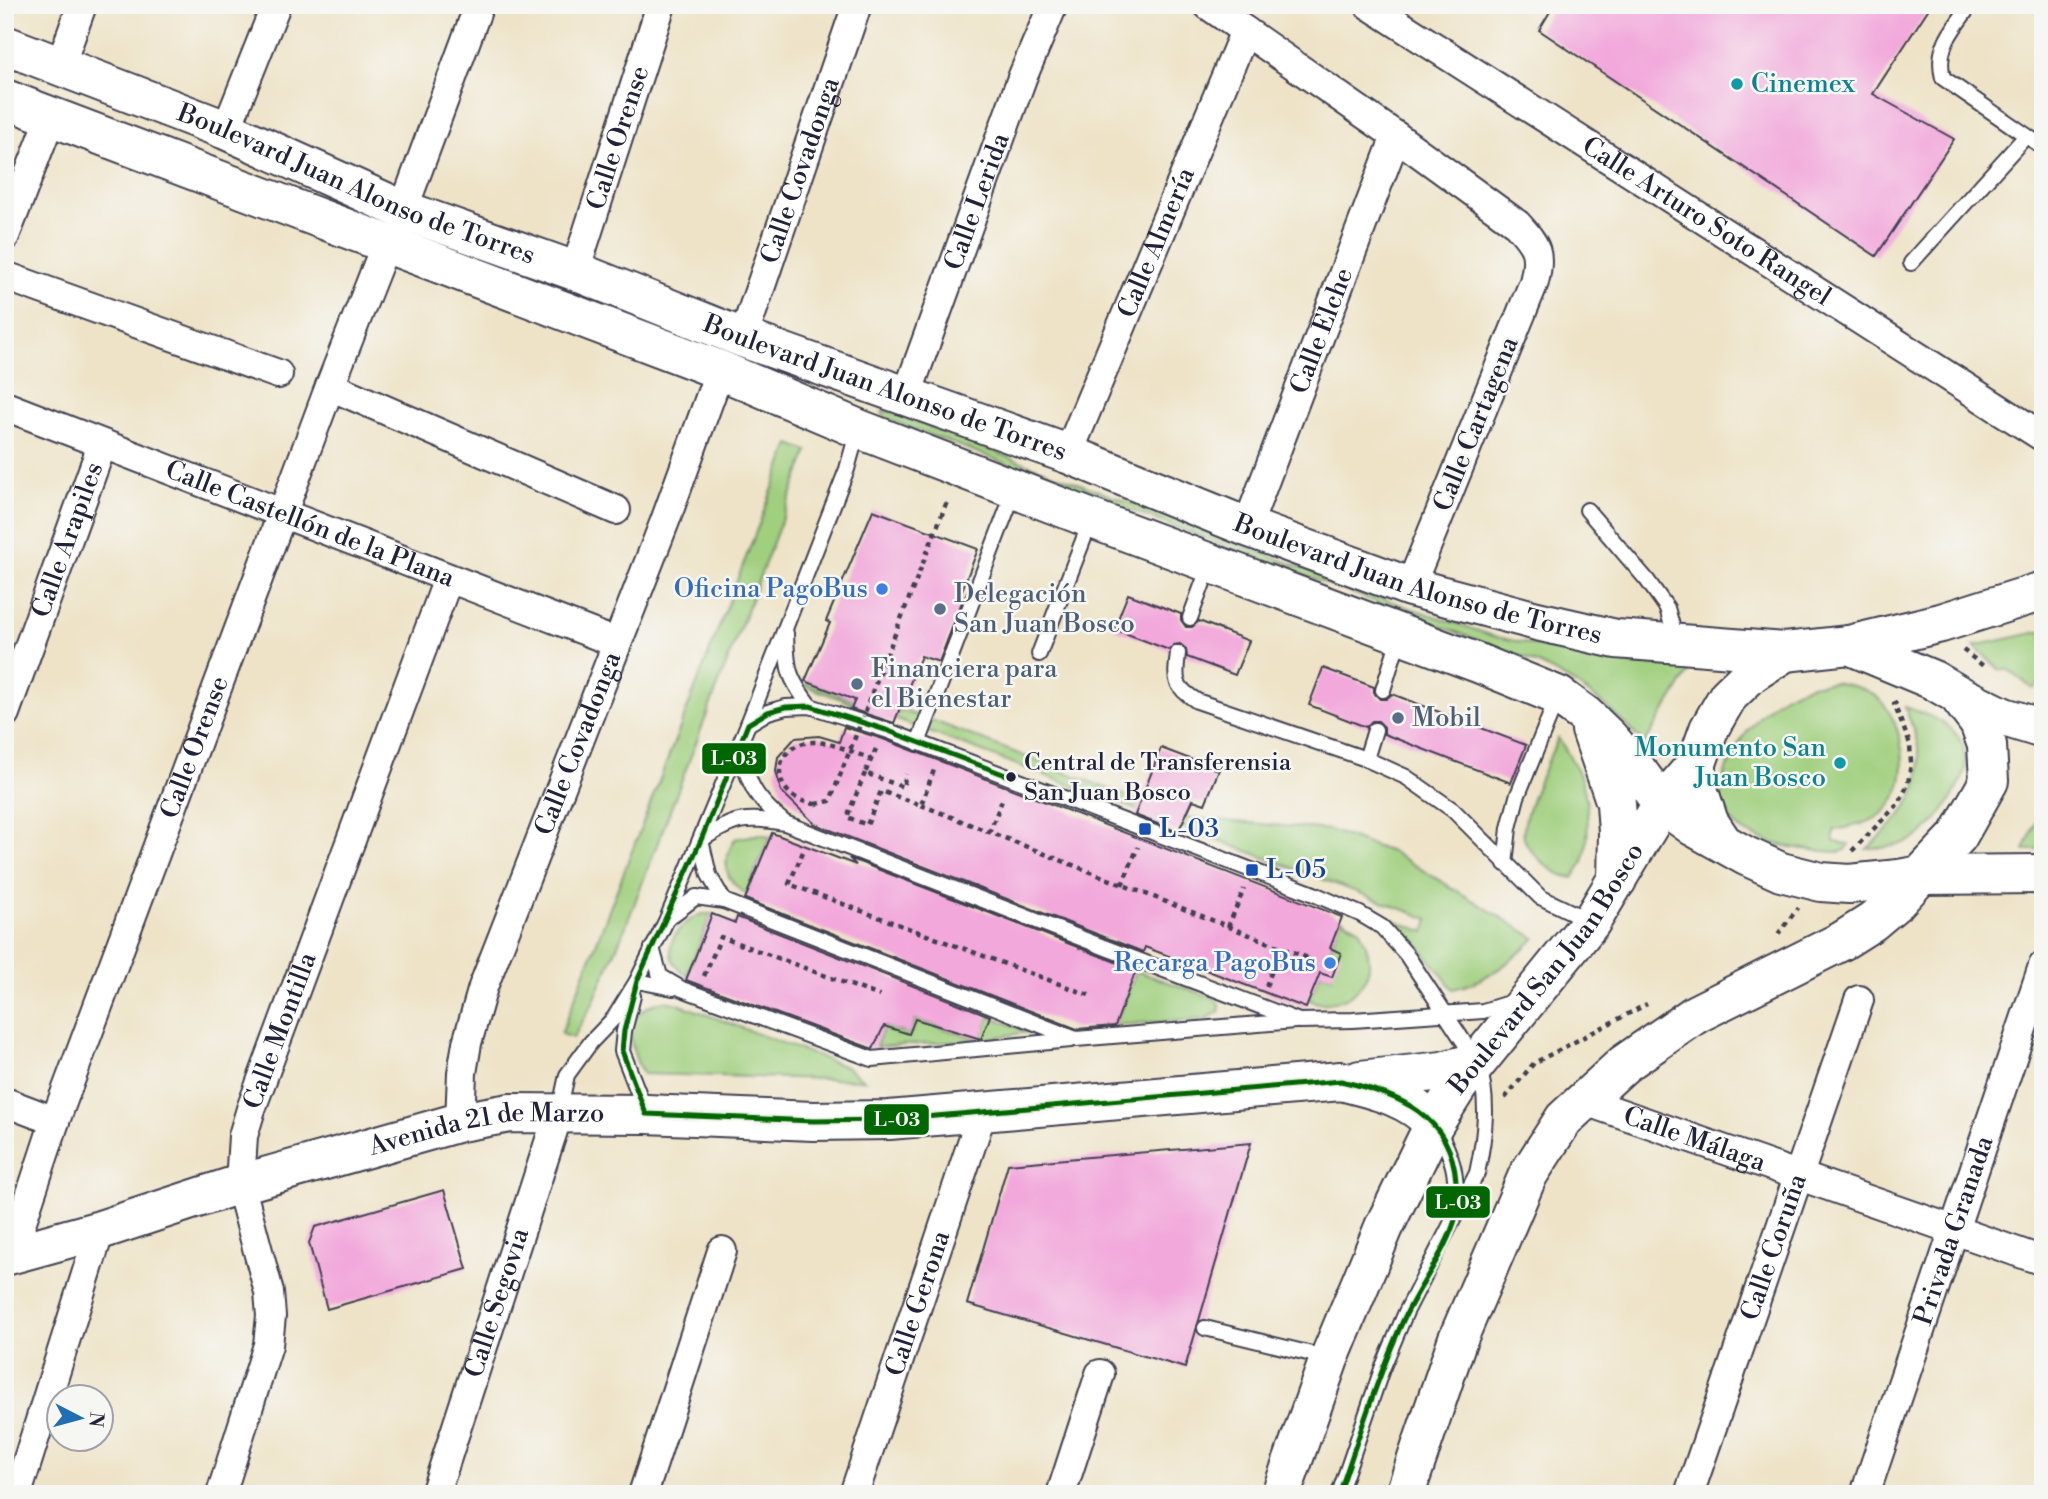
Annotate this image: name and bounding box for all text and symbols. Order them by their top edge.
street label: Calle Orense [580,62,656,214]
place label: Cinemex [1751,68,1856,100]
street label: Calle Covadonga [754,73,847,268]
marker: Cinemex [1729,76,1745,92]
street label: Boulevard Juan Alonso de Torres [172,97,539,272]
street label: Calle Lerida [938,128,1017,274]
street label: Calle Arturo Soto Rangel [1576,130,1837,313]
street label: Calle Almería [1111,162,1202,323]
street label: Calle Elche [1283,263,1360,398]
street label: Boulevard Juan Alonso de Torres [698,307,1071,468]
street label: Calle Cartagena [1426,331,1526,516]
street label: Calle Castellón de la Plana [161,454,460,595]
street label: Calle Arapiles [25,458,110,622]
street label: Boulevard Juan Alonso de Torres [1228,507,1605,651]
place label: Oficina PagoBus [674,573,868,605]
place label: Delegación San Juan Bosco [954,578,1135,640]
marker: Oficina PagoBus [874,581,890,597]
marker: Delegación San Juan Bosco [932,601,948,617]
street label: Calle Covadonga [528,646,629,840]
place label: Financiera para el Bienestar [871,653,1058,715]
street label: Calle Orense [154,672,236,823]
marker: Financiera para el Bienestar [849,676,865,692]
place label: Mobil [1412,702,1481,734]
marker: Mobil [1390,710,1406,726]
place label: Monumento San Juan Bosco [1634,732,1826,794]
line badge: L-03 [701,742,767,775]
text: L-03 [711,747,757,771]
place label: Central de Transferensia San Juan Bosco [1024,748,1292,808]
marker: Monumento San Juan Bosco [1832,755,1848,771]
marker: Central de Transferensia San Juan Bosco [1004,770,1018,784]
place label: L-03 [1159,813,1219,845]
marker: L-03 [1137,821,1153,837]
street label: Boulevard San Juan Bosco [1441,837,1651,1102]
place label: L-05 [1266,854,1326,886]
marker: L-05 [1244,862,1260,878]
street label: Calle Montilla [236,947,324,1113]
place label: Recarga PagoBus [1114,947,1316,979]
marker: Recarga PagoBus [1322,955,1338,971]
street label: Avenida 21 de Marzo [364,1097,604,1163]
street label: Calle Málaga [1619,1100,1771,1179]
line badge: L-03 [863,1103,930,1136]
text: L-03 [874,1108,920,1132]
street label: Privada Granada [1907,1131,2001,1329]
street label: Calle Coruña [1734,1169,1814,1325]
line badge: L-03 [1425,1185,1491,1219]
text: L-03 [1435,1191,1481,1215]
street label: Calle Segovia [458,1223,537,1382]
street label: Calle Gerona [879,1226,958,1380]
north arrow [46,1384,116,1454]
text: N [83,1411,109,1428]

